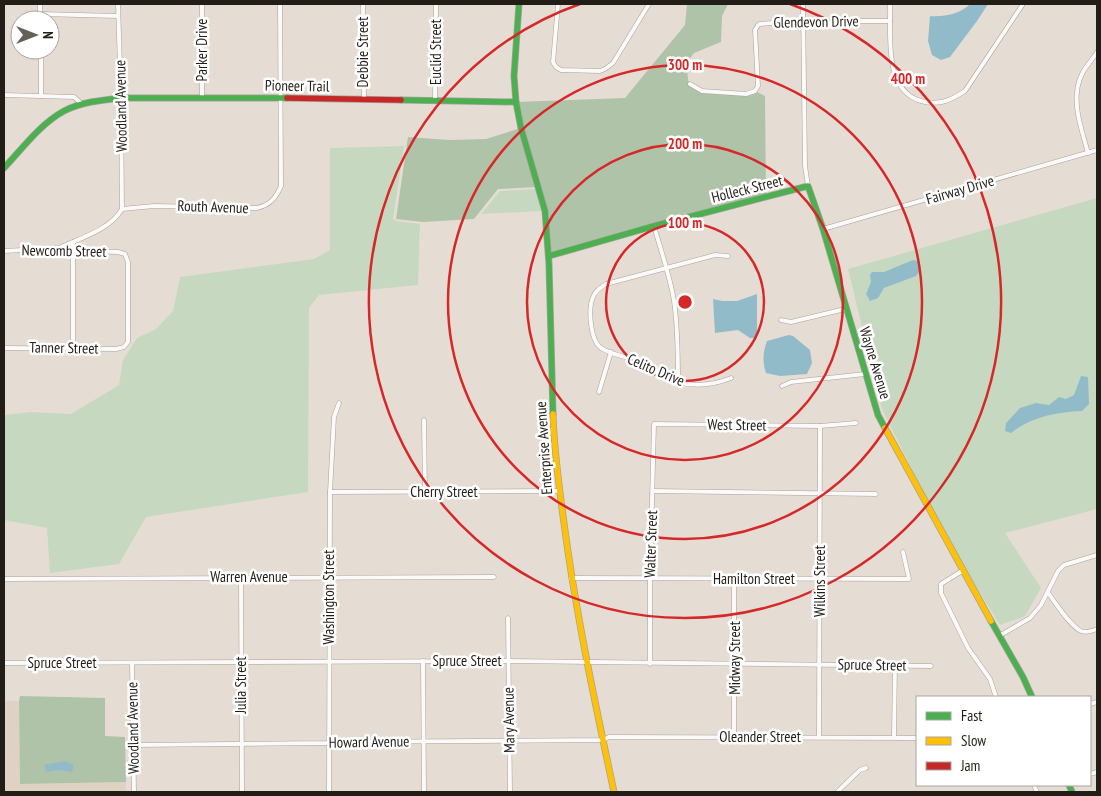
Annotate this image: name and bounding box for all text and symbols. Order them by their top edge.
north arrow [10,10,60,60]
street label: Glendevon Drive [773,11,859,32]
street label: Debbie Street [353,17,372,87]
street label: Parker Drive [192,19,211,81]
street label: Euclid Street [426,19,445,85]
text: N [39,31,57,39]
text: 300 m [668,55,702,74]
street label: Woodland Avenue [110,60,131,152]
text: 400 m [891,69,925,88]
street label: Pioneer Trail [265,75,330,96]
text: 200 m [668,134,702,153]
street label: Holleck Street [709,171,784,207]
street label: Fairway Drive [924,171,996,208]
street label: Routh Avenue [177,196,249,217]
text: 100 m [668,213,702,232]
street label: Newcomb Street [21,240,107,261]
centre of rings [676,293,694,311]
street label: Wayne Avenue [855,324,895,401]
street label: Tanner Street [29,337,99,358]
street label: Celito Drive [625,349,688,390]
street label: Enterprise Avenue [531,401,556,495]
street label: West Street [707,414,767,435]
street label: Cherry Street [410,482,478,501]
street label: Walter Street [640,510,661,578]
street label: Wilkins Street [810,545,829,617]
street label: Washington Street [319,550,338,644]
street label: Warren Avenue [210,567,288,586]
street label: Hamilton Street [713,569,795,588]
street label: Midway Street [725,621,744,695]
street label: Spruce Street [432,651,502,670]
street label: Spruce Street [27,653,97,672]
street label: Spruce Street [837,654,907,675]
street label: Julia Street [231,656,250,715]
street label: Woodland Avenue [122,682,143,774]
street label: Mary Avenue [498,687,519,753]
legend [916,696,1091,786]
text: Fast [961,706,982,725]
street label: Oleander Street [719,727,801,746]
street label: Howard Avenue [329,731,409,752]
text: Slow [961,731,986,750]
text: Jam [960,756,980,775]

